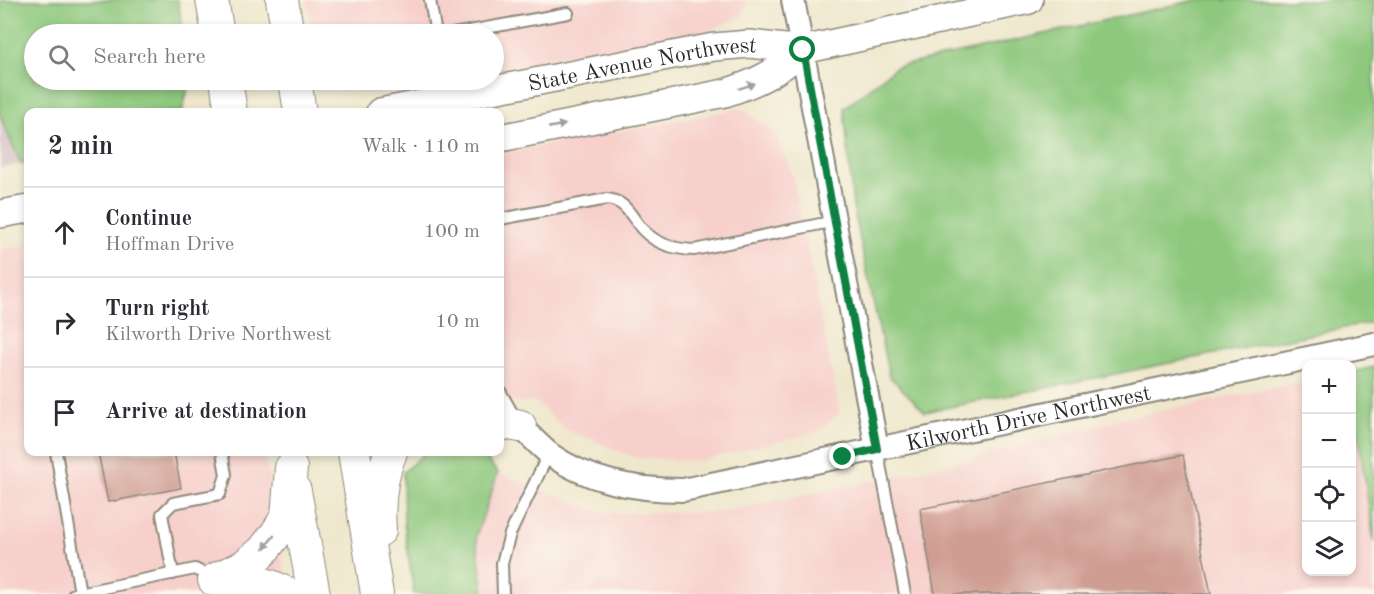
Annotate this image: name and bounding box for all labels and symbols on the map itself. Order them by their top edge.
street label: State Avenue Northwest [526,35,758,96]
route start [789,36,815,62]
one-way arrow [738,80,756,90]
one-way arrow [548,121,566,131]
street label: Kilworth Drive Northwest [904,382,1153,456]
route end [829,443,855,469]
one-way arrow [263,534,276,550]

